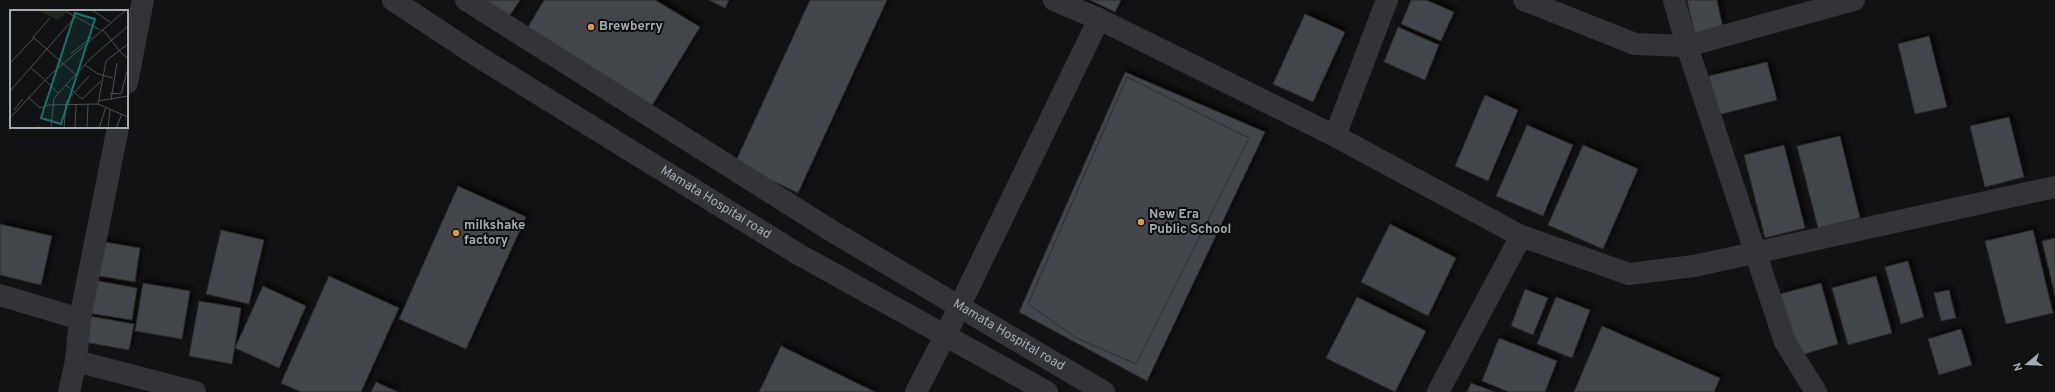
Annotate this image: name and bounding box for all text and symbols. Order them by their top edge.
inset map [10,10,128,128]
place label: Brewberry [599,19,664,35]
marker: Brewberry [586,22,596,32]
street label: Mamata Hospital road [657,163,774,243]
place label: New Era Public School [1149,207,1231,238]
marker: New Era Public School [1136,217,1146,227]
place label: milkshake factory [464,218,525,249]
marker: milkshake factory [451,228,461,238]
street label: Mamata Hospital road [950,296,1067,375]
north arrow [2007,344,2047,384]
text: N [2011,361,2026,373]

